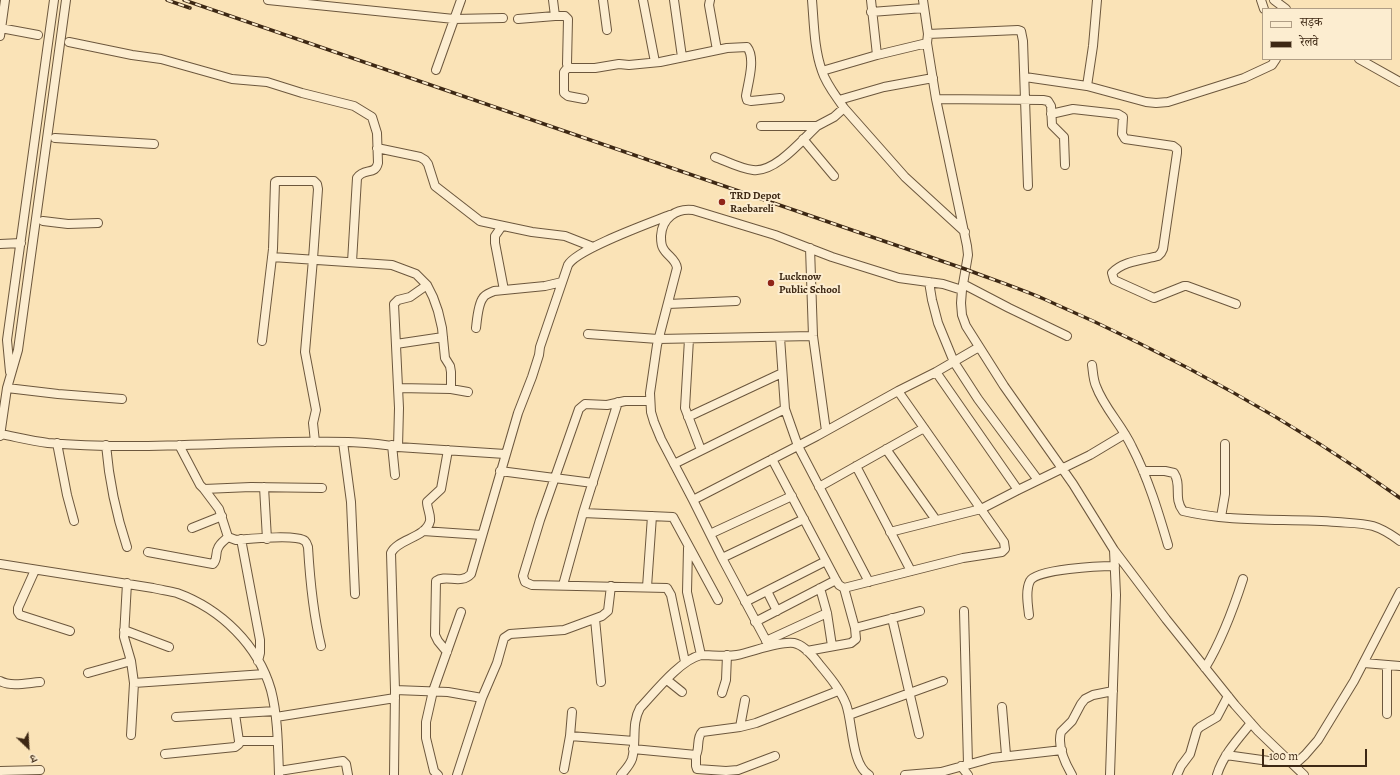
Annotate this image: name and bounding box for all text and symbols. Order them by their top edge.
legend [1262,8,1392,60]
text: सड़क [1300,14,1323,30]
text: रेलवे [1300,34,1318,50]
place label: TRD Depot Raebareli [730,189,781,215]
marker: TRD Depot Raebareli [717,197,727,207]
place label: Lucknow Public School [779,270,840,296]
marker: Lucknow Public School [766,278,776,288]
north arrow [8,727,48,767]
scale bar [1264,741,1369,767]
text: 100 m [1269,748,1298,764]
text: उ [28,750,39,766]

